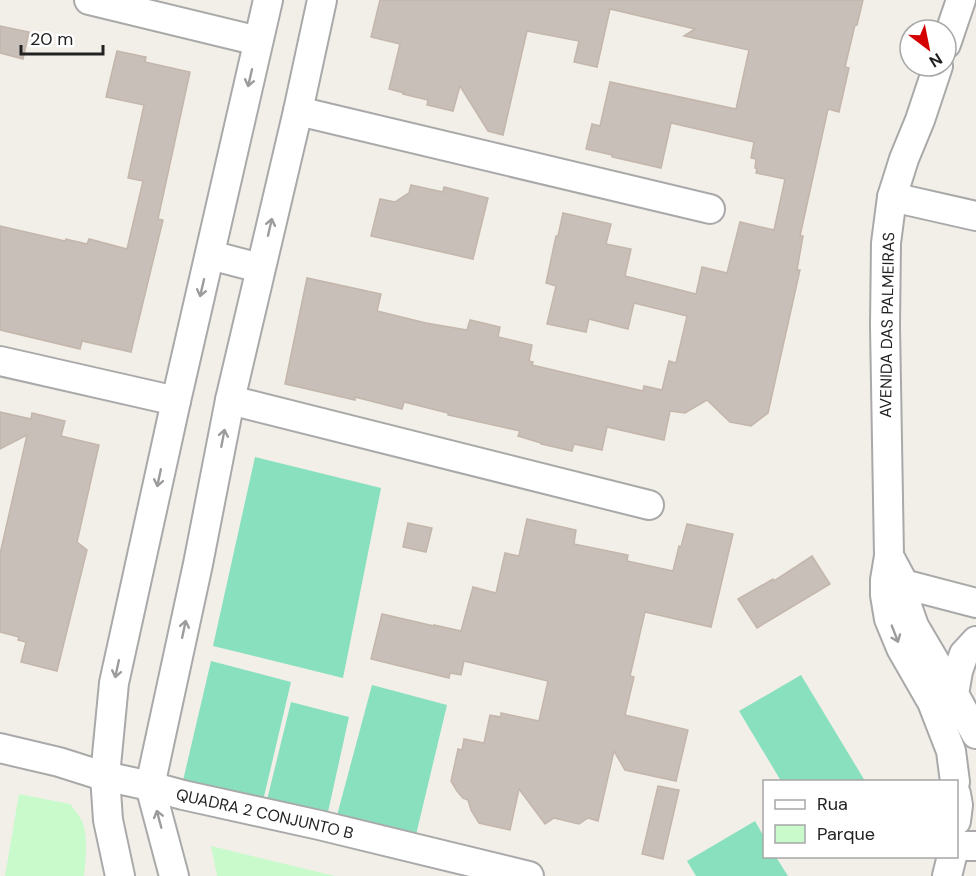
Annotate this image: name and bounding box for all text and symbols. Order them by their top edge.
scale bar [21,18,104,56]
north arrow [898,18,958,78]
text: 20 m [30,27,73,51]
text: N [925,48,946,72]
one-way arrow [244,67,255,87]
one-way arrow [265,218,276,238]
street label: AVENIDA DAS PALMEIRAS [875,232,899,418]
one-way arrow [196,278,208,297]
one-way arrow [218,429,229,448]
one-way arrow [153,468,164,488]
one-way arrow [178,620,190,639]
one-way arrow [890,624,901,643]
one-way arrow [111,659,123,678]
legend [763,780,958,858]
street label: QUADRA 2 CONJUNTO B [174,783,356,844]
text: Rua [817,792,848,816]
one-way arrow [153,810,165,829]
text: Parque [817,822,875,846]

